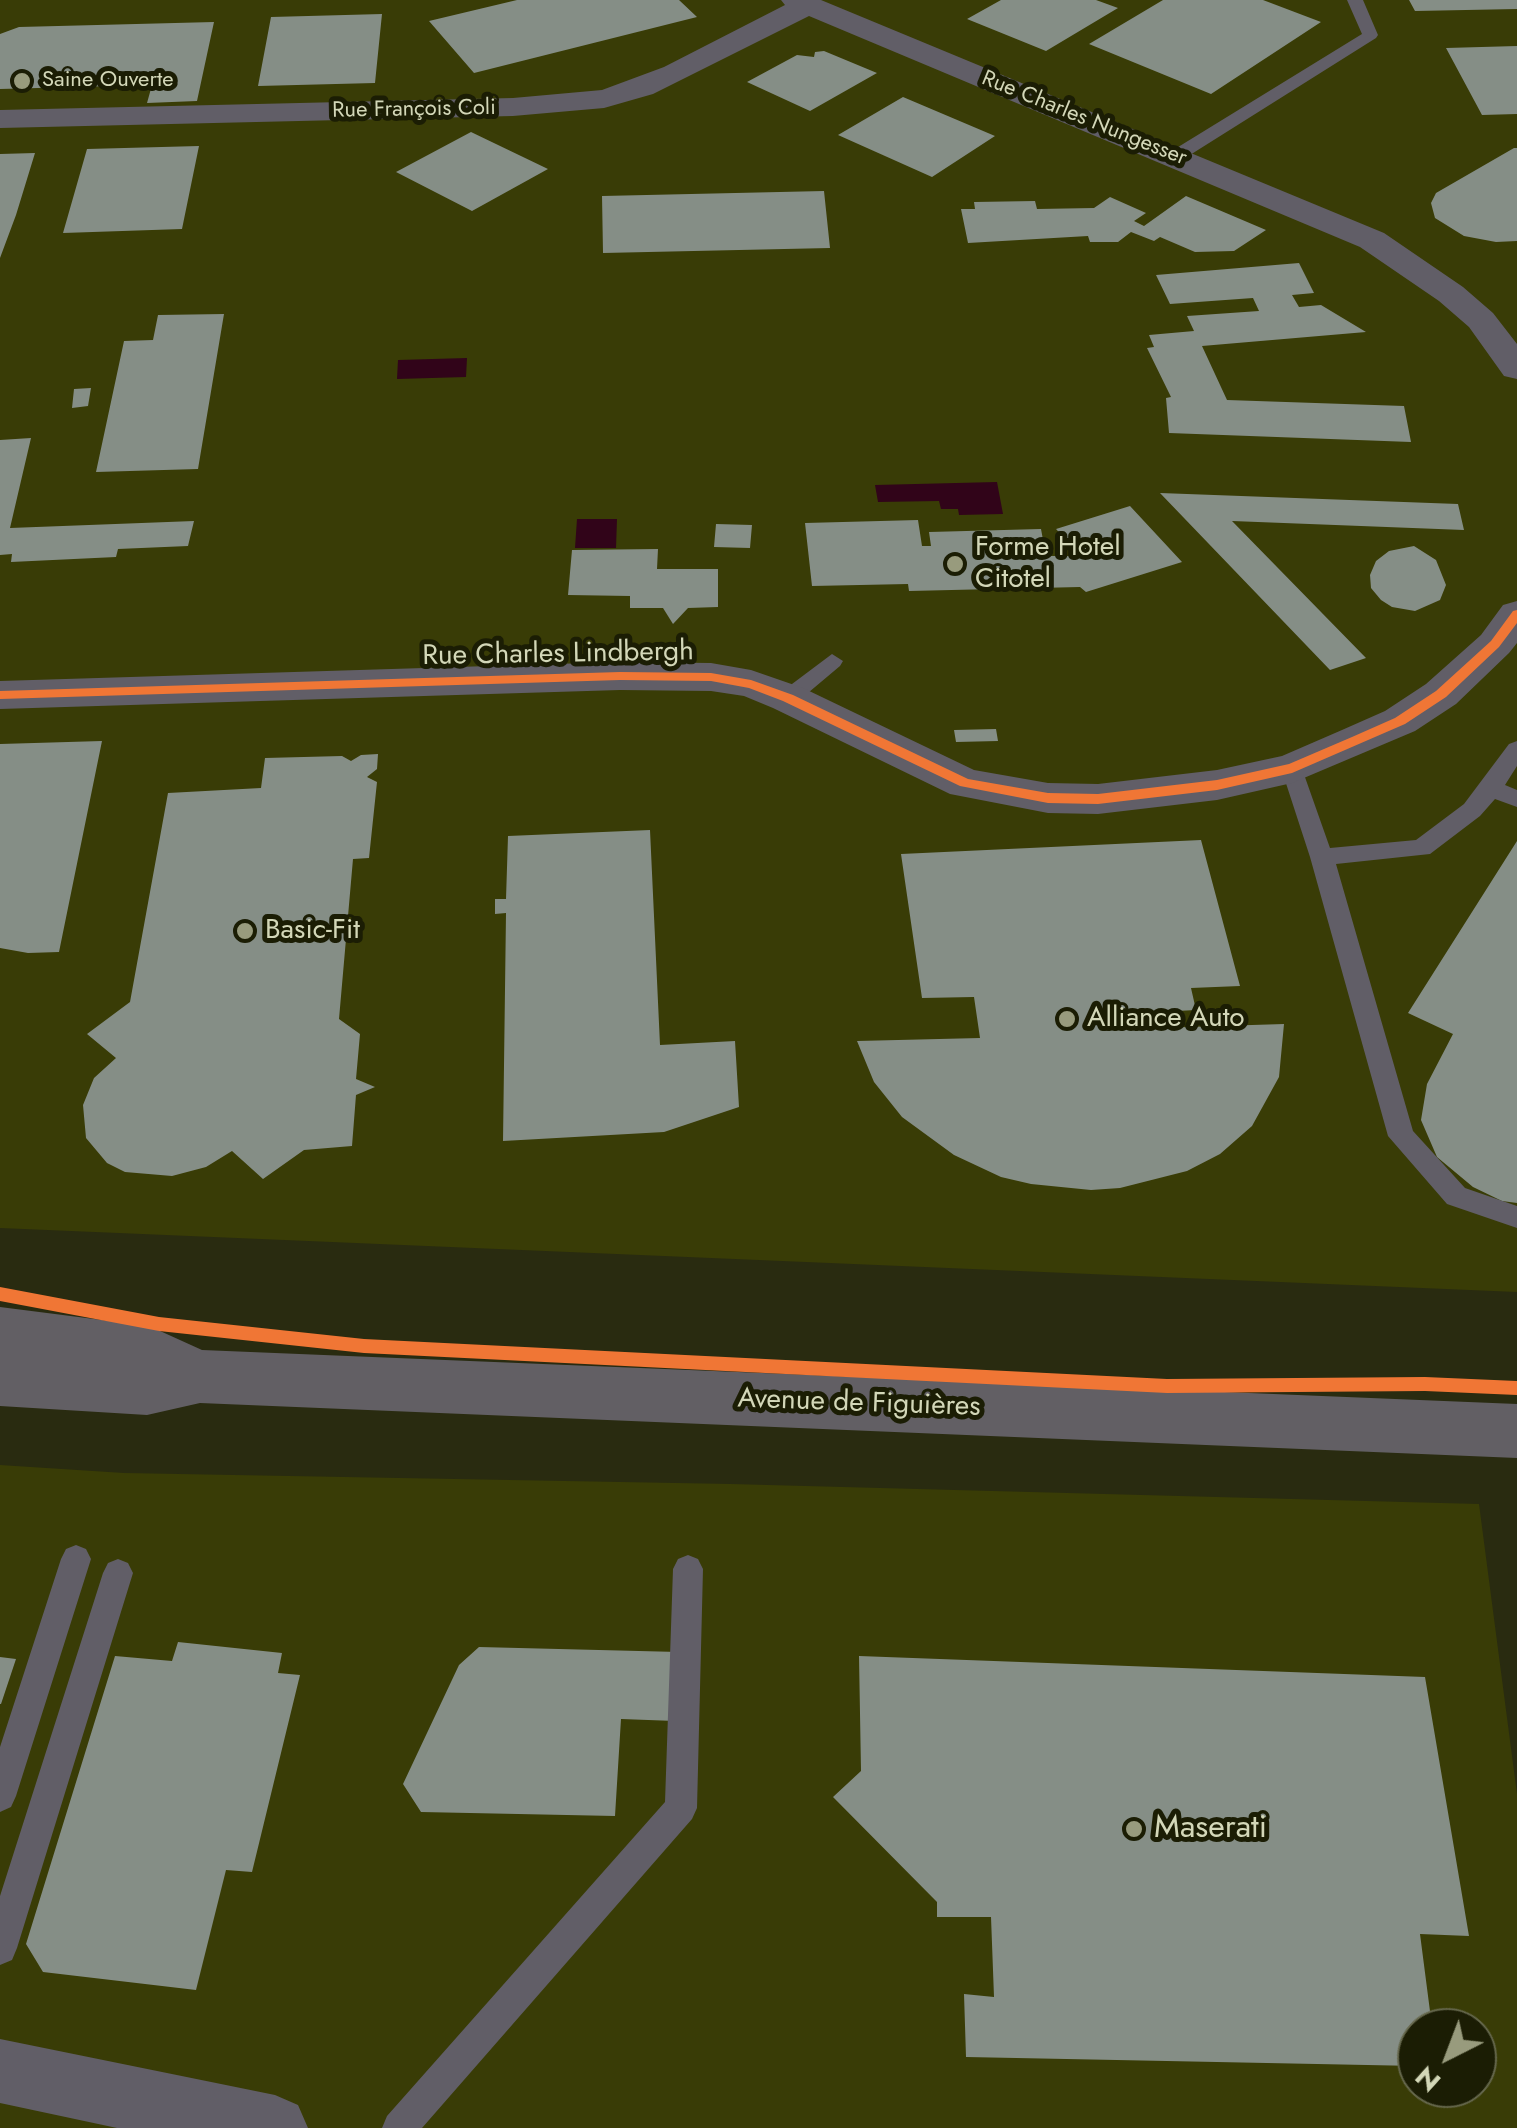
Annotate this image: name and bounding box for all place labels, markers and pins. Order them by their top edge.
place label: Saine Ouverte [42,68,174,94]
marker: Saine Ouverte [11,70,33,92]
place label: Forme Hotel Citotel [975,531,1121,597]
marker: Forme Hotel Citotel [944,553,966,575]
place label: Basic-Fit [265,914,360,948]
marker: Basic-Fit [234,920,256,942]
place label: Alliance Auto [1087,1002,1245,1036]
marker: Alliance Auto [1056,1008,1078,1030]
place label: Maserati [1154,1810,1267,1848]
marker: Maserati [1123,1818,1145,1840]

